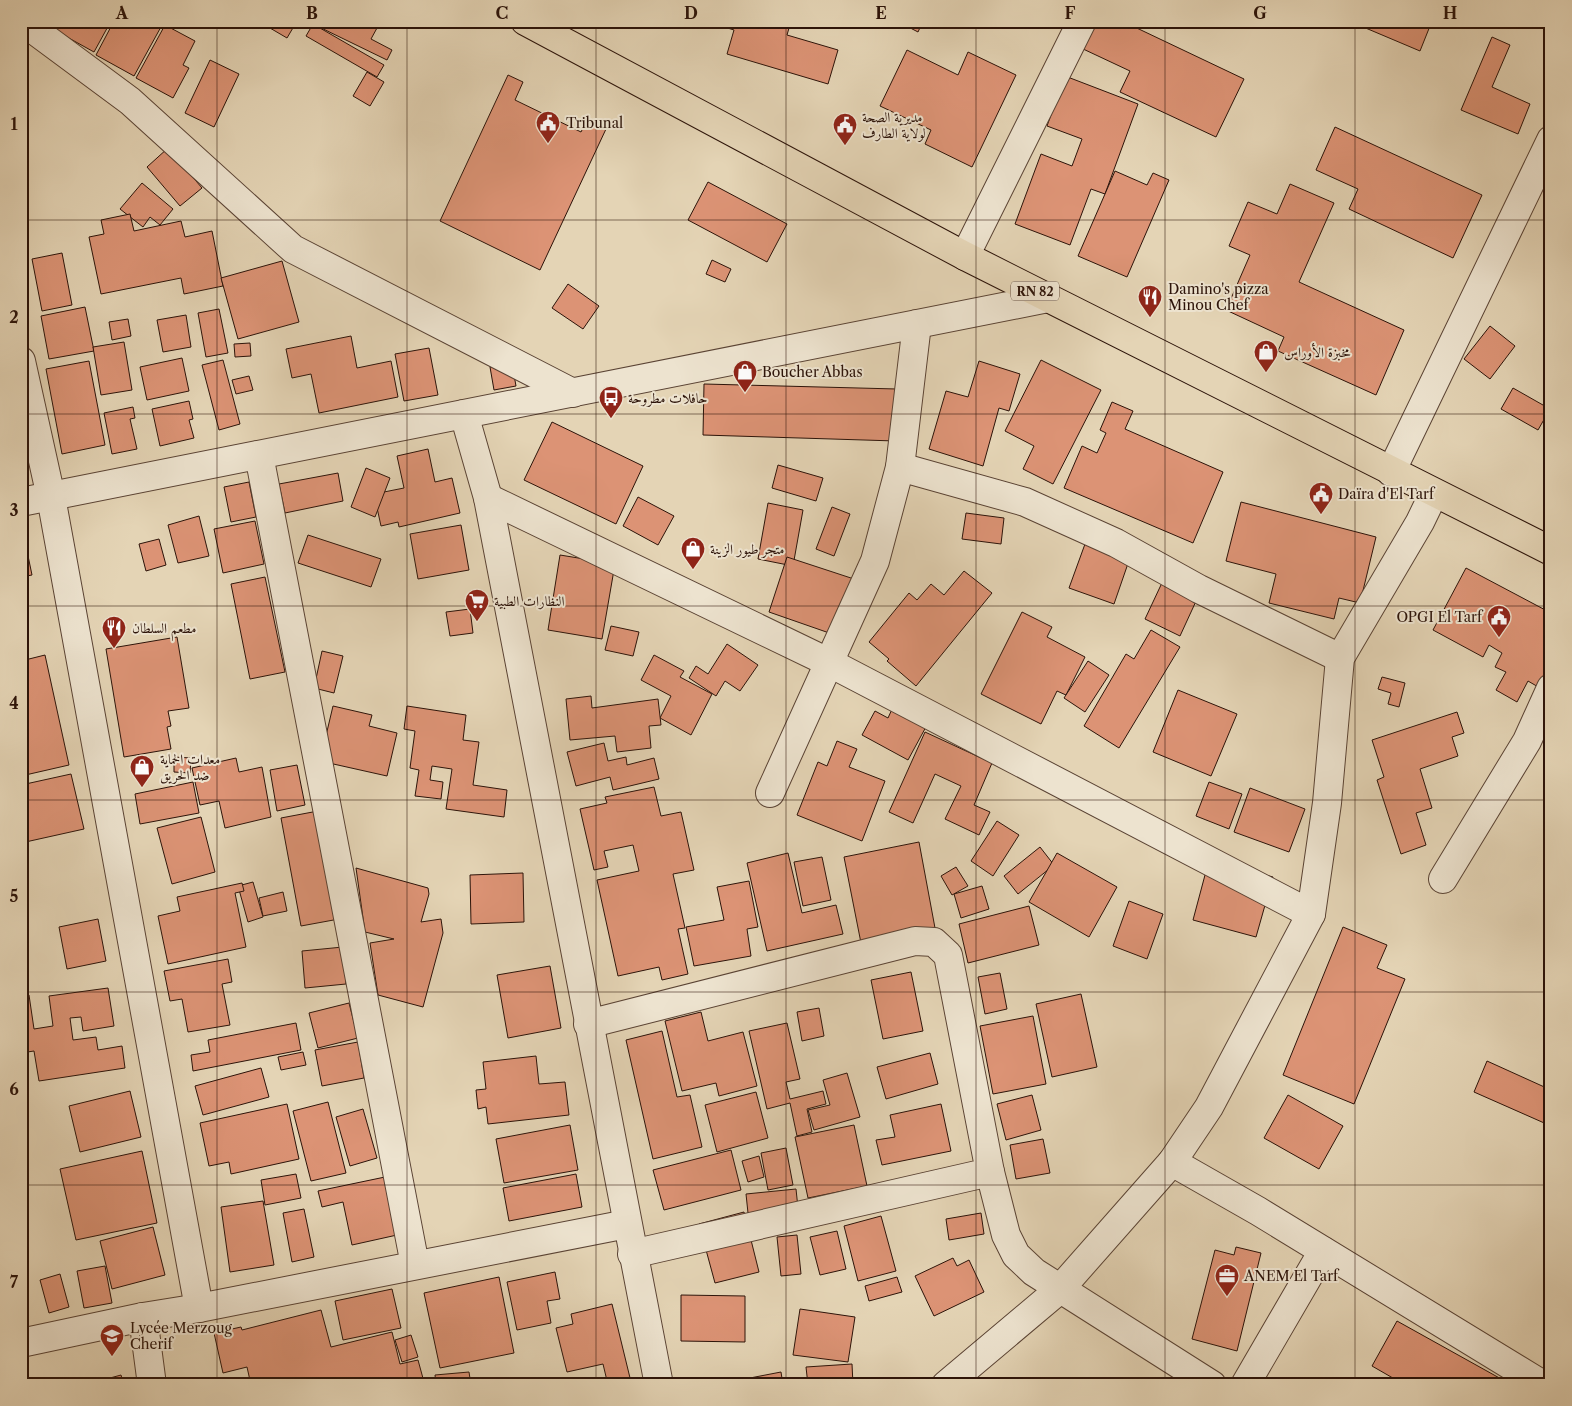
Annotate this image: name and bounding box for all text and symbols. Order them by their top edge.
text: A [115,3,129,23]
text: B [306,3,318,23]
text: C [496,3,508,23]
text: D [684,3,698,23]
text: E [875,3,887,23]
text: F [1065,3,1076,23]
text: G [1253,3,1267,23]
text: H [1443,3,1457,23]
place label: مديرية الصحة لولاية الطارف [862,108,926,142]
public building icon: Tribunal [535,110,561,144]
public building icon: مديرية الصحة لولاية الطارف [832,112,858,146]
text: 1 [10,114,18,134]
place label: Tribunal [566,114,623,132]
place label: Damino's pizza Minou Chef [1168,280,1269,314]
road number: RN 82 [1011,282,1059,300]
restaurant icon: Damino's pizza Minou Chef [1137,284,1163,318]
text: 2 [9,307,19,327]
shop icon: مخبزة الأوراس [1253,339,1279,373]
place label: مخبزة الأوراس [1284,342,1351,361]
shop icon: Boucher Abbas [732,359,758,393]
place label: Boucher Abbas [762,363,862,381]
bus stop icon: حافلات مطروحة [598,385,624,419]
place label: حافلات مطروحة [628,389,708,407]
public building icon: Daïra d'El Tarf [1308,481,1334,515]
place label: Daïra d'El Tarf [1338,485,1436,503]
text: 3 [9,500,19,520]
shop icon: متجر طيور الزينة [680,536,706,570]
place label: متجر طيور الزينة [710,540,785,558]
supermarket icon: النظارات الطبية [464,588,490,622]
place label: النظارات الطبية [494,592,564,610]
public building icon: OPGI El Tarf [1486,604,1512,638]
place label: OPGI El Tarf [1396,608,1484,626]
restaurant icon: مطعم السلطان [101,615,127,649]
place label: مطعم السلطان [132,619,196,642]
text: 4 [9,693,19,713]
place label: معدات الحماية ضد الحريق [160,750,220,784]
shop icon: معدات الحماية ضد الحريق [129,754,155,788]
text: 5 [10,886,19,906]
text: 6 [9,1079,19,1099]
office icon: ANEM El Tarf [1214,1263,1240,1297]
place label: ANEM El Tarf [1243,1267,1340,1285]
text: 7 [10,1272,19,1292]
place label: Lycée Merzoug Cherif [130,1319,233,1353]
school or university icon: Lycée Merzoug Cherif [99,1323,125,1357]

